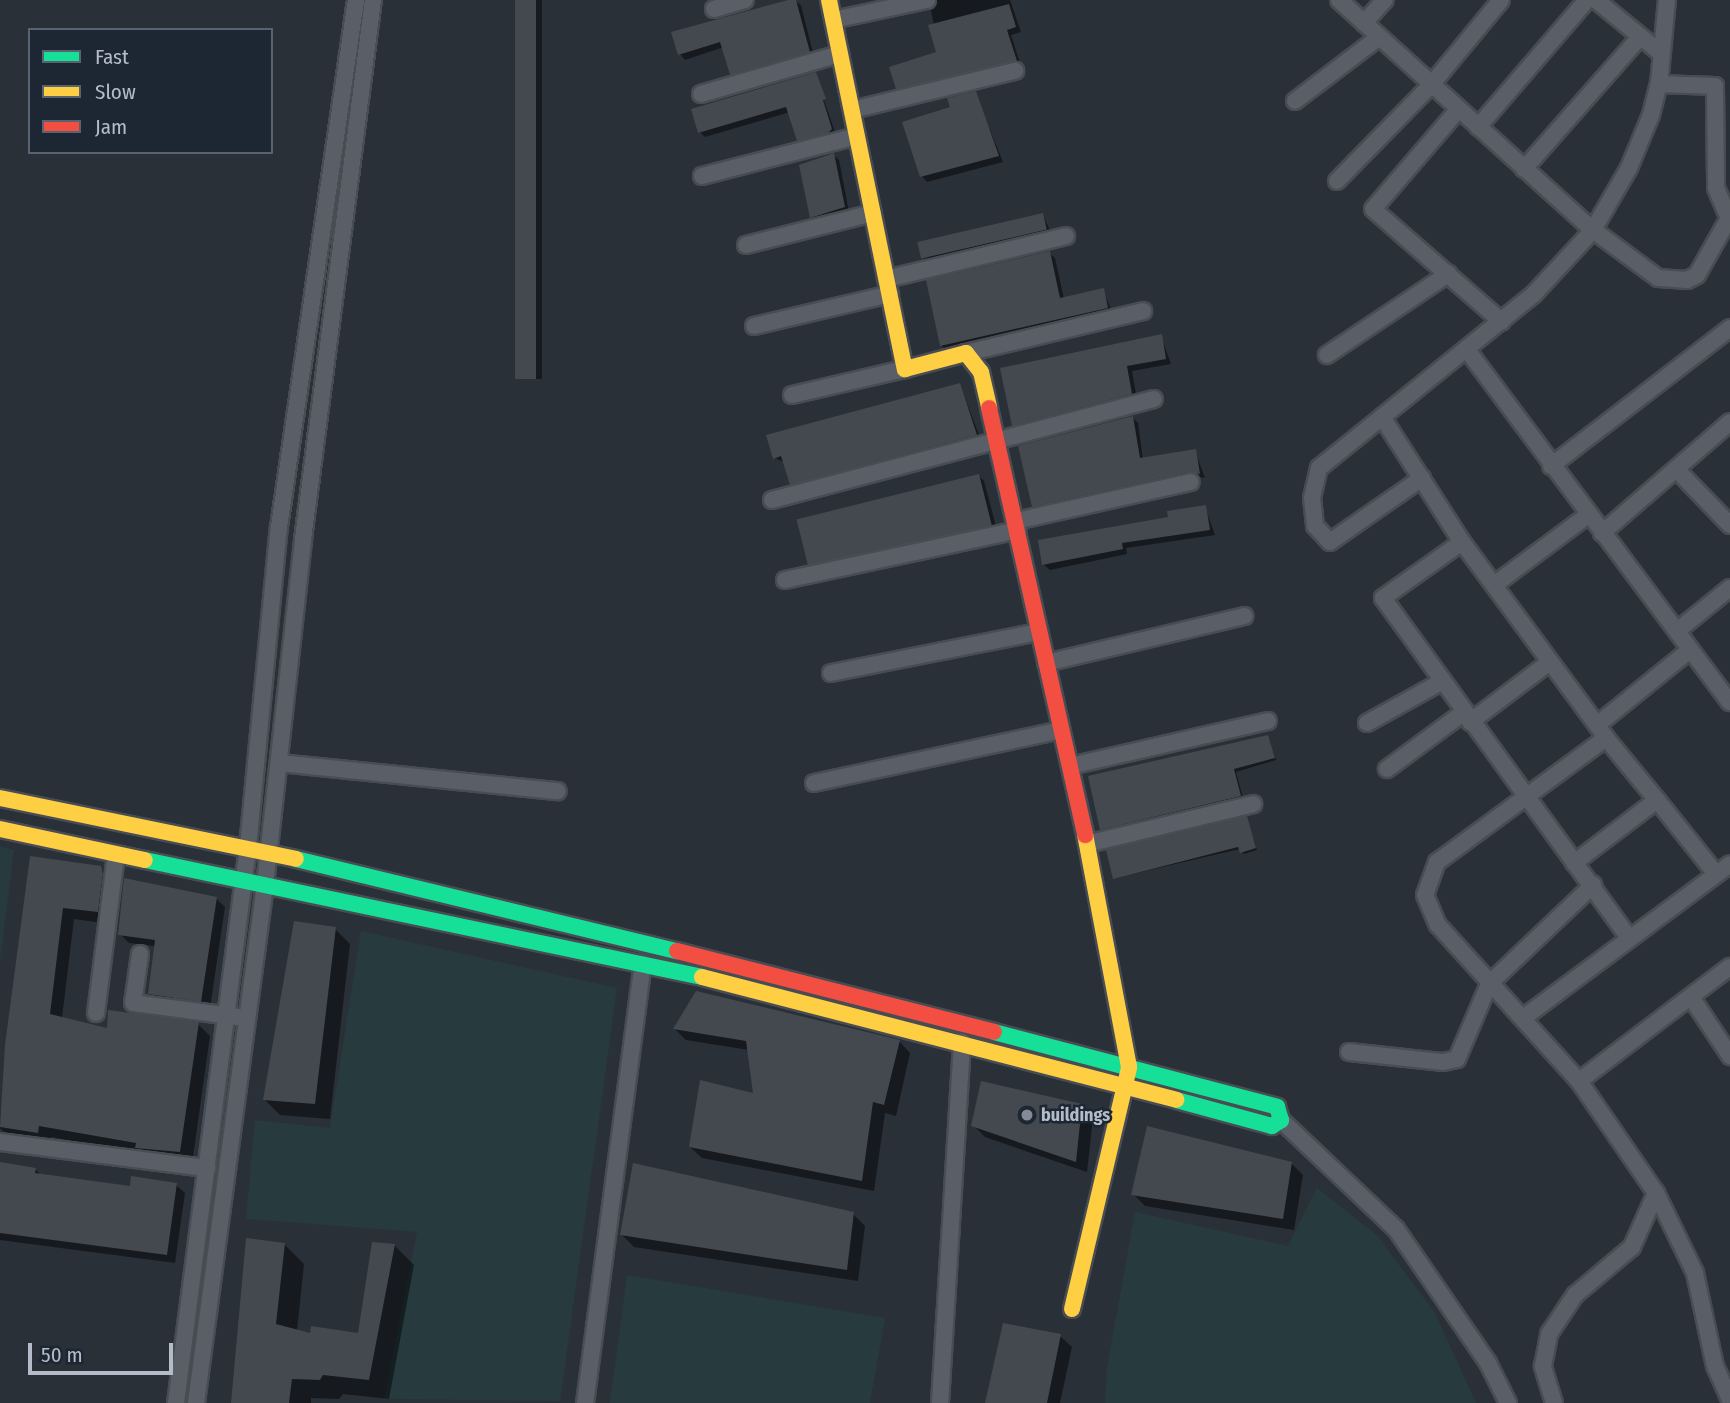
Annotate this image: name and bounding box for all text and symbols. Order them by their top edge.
legend [28,28,273,154]
text: Fast [95,44,129,70]
text: Slow [95,79,136,105]
text: Jam [95,114,127,140]
place label: buildings [1041,1104,1110,1126]
marker: buildings [1019,1107,1035,1123]
scale bar [32,1330,177,1374]
text: 50 m [41,1342,83,1368]

